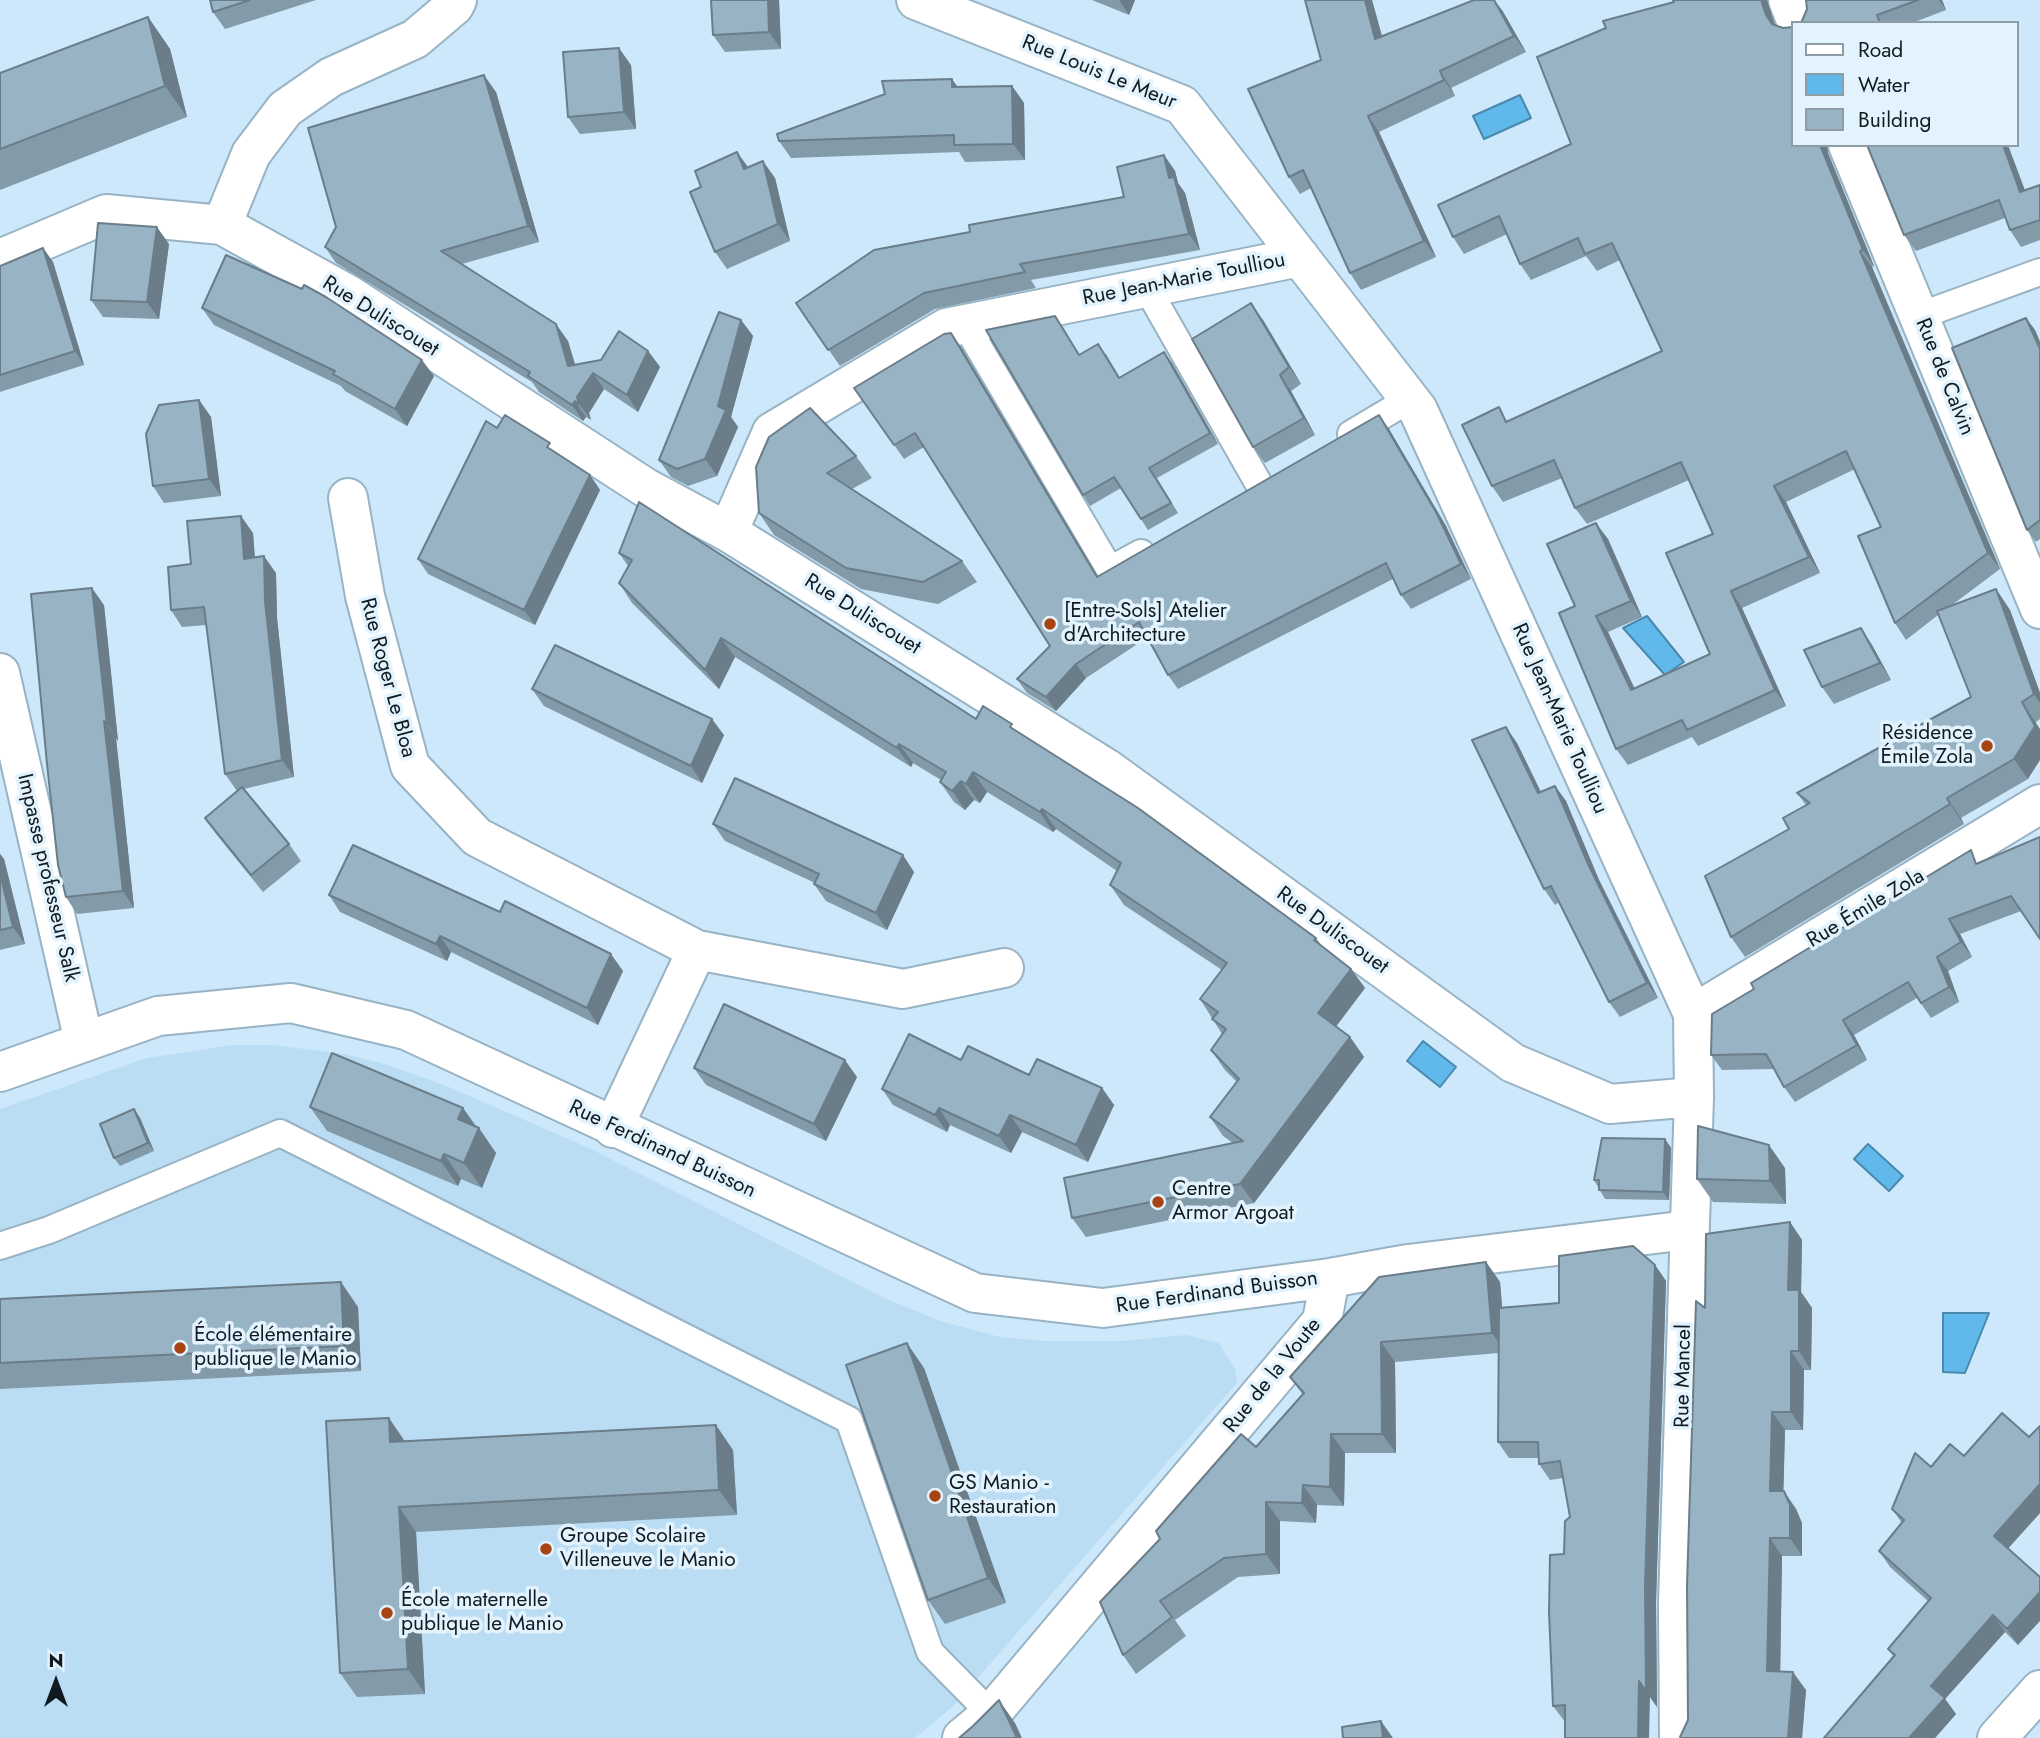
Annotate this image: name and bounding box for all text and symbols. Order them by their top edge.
legend [1792,21,2019,147]
street label: Rue Louis Le Meur [1018,30,1180,116]
text: Road [1858,35,1903,65]
text: Water [1858,70,1910,100]
text: Building [1858,105,1931,135]
street label: Rue Jean-Marie Toulliou [1081,248,1287,312]
street label: Rue Duliscouet [317,271,443,363]
street label: Rue de Calvin [1909,315,1979,439]
street label: Rue Duliscouet [799,569,925,661]
street label: Rue Roger Le Bloa [354,595,420,761]
place label: [Entre-Sols] Atelier d'Architecture [1064,599,1227,649]
marker: [Entre-Sols] Atelier d'Architecture [1042,616,1058,632]
street label: Rue Jean-Marie Toulliou [1506,620,1612,818]
place label: Résidence Émile Zola [1880,721,1973,771]
marker: Résidence Émile Zola [1979,738,1995,754]
street label: Impasse professeur Salk [11,772,83,984]
street label: Rue Émile Zola [1803,864,1929,954]
street label: Rue Duliscouet [1271,882,1393,980]
street label: Rue Ferdinand Buisson [565,1096,759,1204]
place label: Centre Armor Argoat [1172,1177,1294,1227]
marker: Centre Armor Argoat [1150,1194,1166,1210]
street label: Rue Ferdinand Buisson [1115,1266,1319,1320]
street label: Rue de la Voute [1219,1313,1327,1439]
place label: École élémentaire publique le Manio [194,1323,356,1373]
street label: Rue Mancel [1670,1324,1698,1428]
marker: École élémentaire publique le Manio [172,1340,188,1356]
place label: GS Manio - Restauration [949,1471,1056,1521]
marker: GS Manio - Restauration [927,1488,943,1504]
place label: Groupe Scolaire Villeneuve le Manio [560,1524,736,1574]
marker: Groupe Scolaire Villeneuve le Manio [538,1541,554,1557]
place label: École maternelle publique le Manio [401,1588,563,1638]
marker: École maternelle publique le Manio [379,1605,395,1621]
north arrow [21,1647,91,1717]
text: N [48,1647,64,1674]

